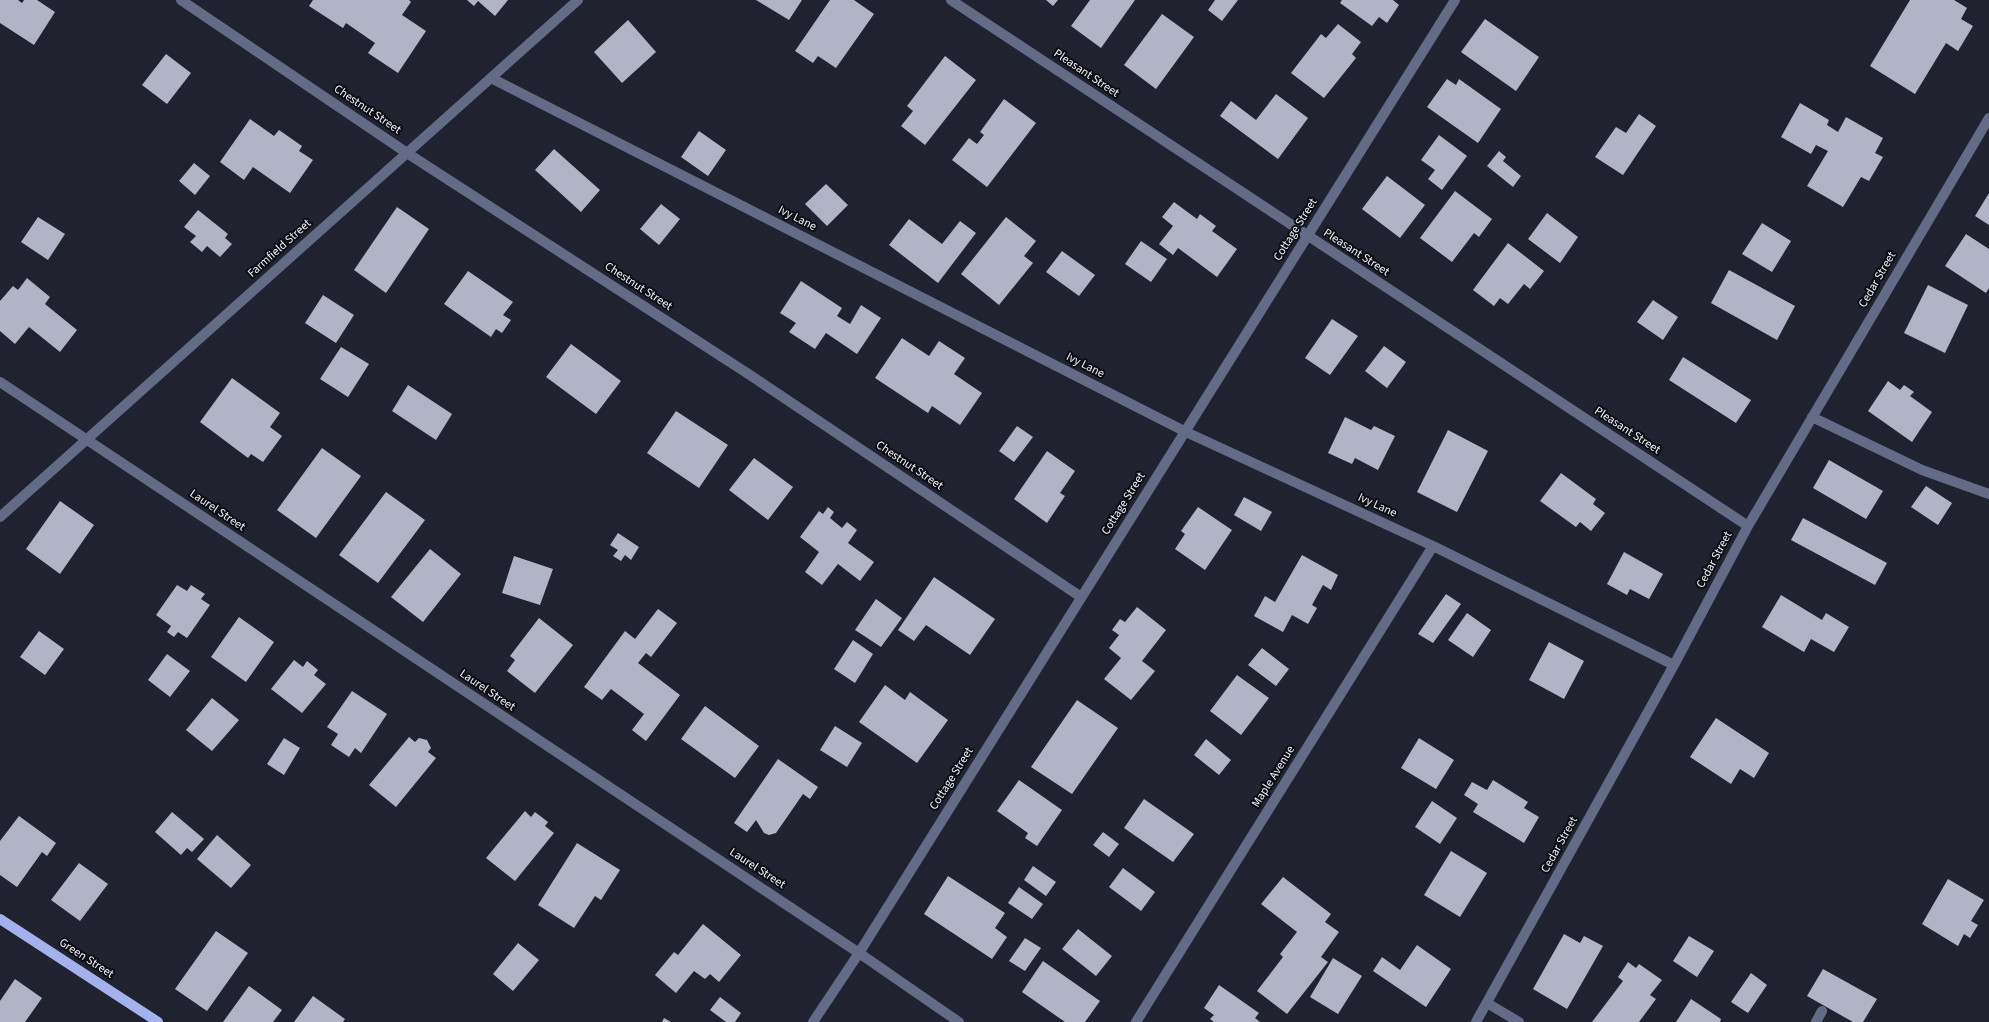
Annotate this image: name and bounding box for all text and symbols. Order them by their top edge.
street label: Pleasant Street [1051,47,1121,101]
street label: Chestnut Street [331,82,403,138]
street label: Cottage Street [1271,196,1321,264]
street label: Ivy Lane [775,203,819,235]
street label: Farmfield Street [245,217,315,281]
street label: Pleasant Street [1320,226,1392,280]
street label: Cedar Street [1856,249,1900,311]
street label: Chestnut Street [601,260,675,314]
street label: Ivy Lane [1063,350,1107,382]
street label: Pleasant Street [1591,404,1663,458]
street label: Chestnut Street [873,438,945,494]
street label: Cottage Street [1099,470,1149,538]
street label: Laurel Street [186,487,248,535]
street label: Ivy Lane [1355,491,1399,521]
street label: Cedar Street [1694,529,1736,591]
street label: Laurel Street [456,667,518,715]
street label: Maple Avenue [1249,744,1299,810]
street label: Cottage Street [927,745,977,813]
street label: Cedar Street [1539,814,1581,876]
street label: Laurel Street [726,846,788,892]
street label: Green Street [56,936,116,982]

